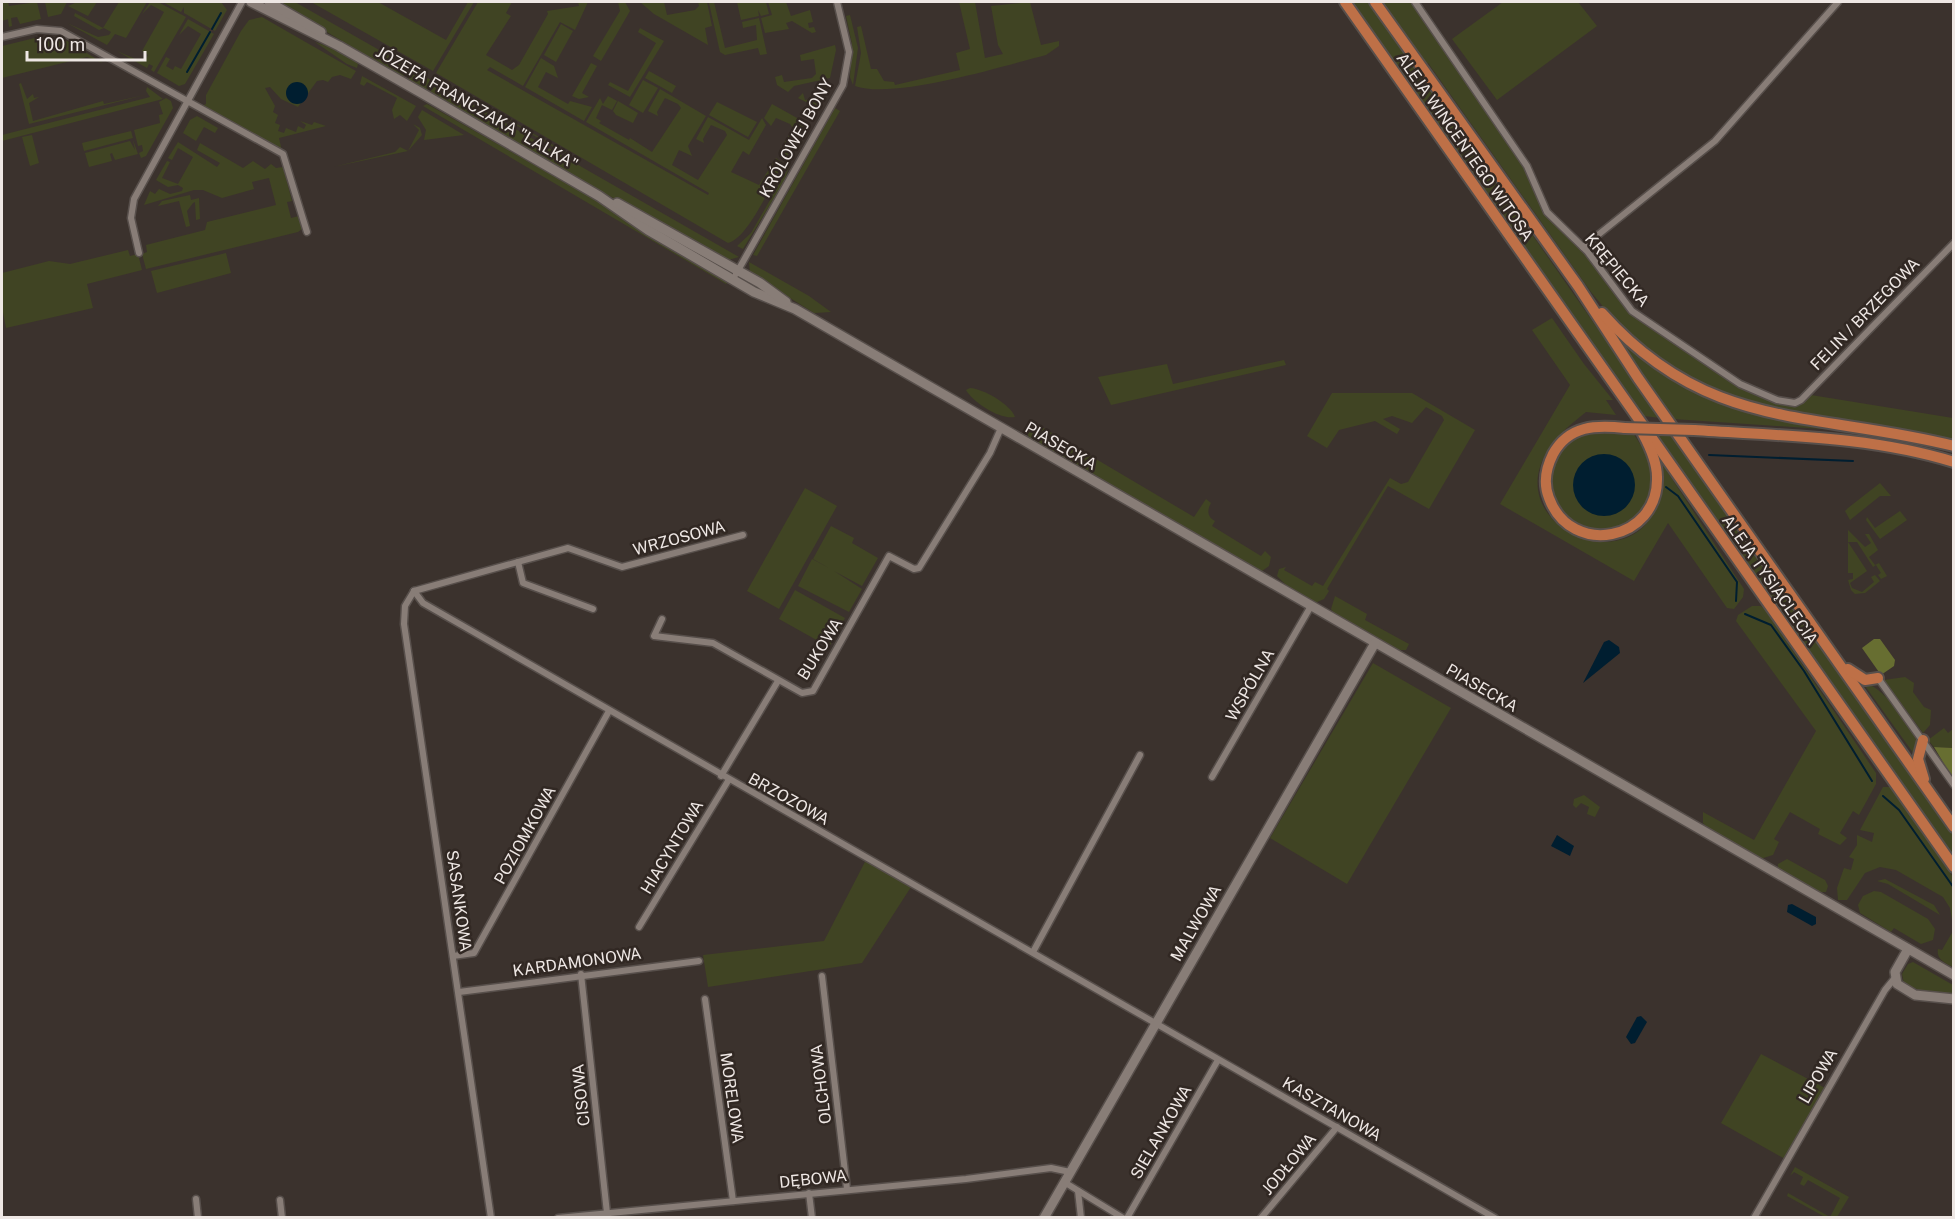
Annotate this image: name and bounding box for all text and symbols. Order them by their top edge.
scale bar [27,24,146,62]
text: 100 m [36,34,85,55]
street label: JÓZEFA FRANCZAKA "LALKA" [372,41,582,174]
street label: ALEJA WINCENTEGO WITOSA [1393,49,1537,245]
street label: KRÓLOWEJ BONY [754,74,837,201]
street label: KRĘPIECKA [1581,229,1653,311]
street label: FELIN / BRZEGOWA [1807,254,1923,374]
street label: PIASECKA [1022,418,1100,474]
street label: ALEJA TYSIĄCLECIA [1718,511,1822,649]
street label: WRZOSOWA [631,517,727,559]
street label: BUKOWA [794,615,846,683]
street label: WSPÓLNA [1221,645,1278,725]
street label: PIASECKA [1443,660,1521,716]
street label: BRZOZOWA [745,769,833,829]
street label: POZIOMKOWA [490,783,560,887]
street label: HIACYNTOWA [637,797,707,897]
street label: SASANKOWA [442,849,476,953]
street label: MALWOWA [1167,881,1225,965]
street label: KARDAMONOWA [512,944,642,980]
street label: OLCHOWA [807,1043,835,1125]
street label: LIPOWA [1795,1045,1841,1107]
street label: MORELOWA [716,1051,748,1145]
street label: CISOWA [568,1063,594,1127]
street label: KASZTANOWA [1279,1073,1385,1145]
street label: SIELANKOWA [1126,1082,1196,1182]
street label: JODŁOWA [1258,1129,1320,1199]
street label: DĘBOWA [778,1166,848,1192]

